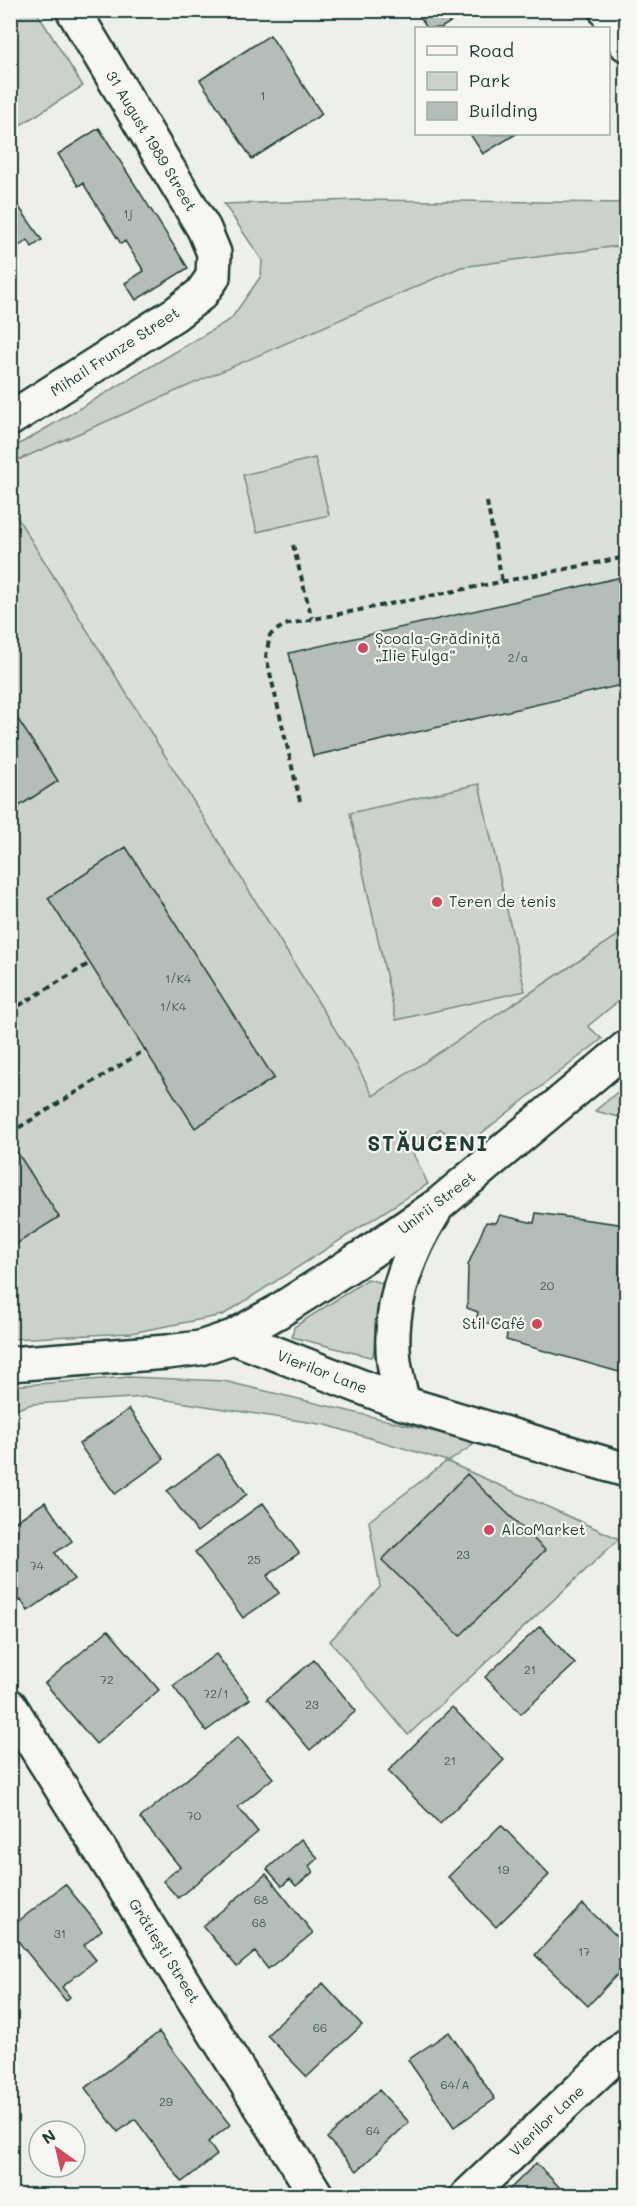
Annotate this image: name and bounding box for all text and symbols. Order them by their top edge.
legend [415,27,610,135]
text: Road [469,38,514,62]
street label: 31 August 1989 Street [102,67,202,214]
text: Park [469,68,510,92]
house number: 1 [260,87,266,103]
text: Building [469,98,537,122]
house number: 1j [123,205,133,221]
street label: Mihail Frunze Street [46,302,183,400]
place label: Școala-Grădiniță „Ilie Fulga“ [375,628,501,665]
marker: Școala-Grădiniță „Ilie Fulga“ [356,641,370,655]
house number: 2/a [508,649,528,665]
place label: Teren de tenis [449,891,556,911]
marker: Teren de tenis [430,895,444,909]
house number: 1/K4 [165,970,191,986]
house number: 1/K4 [160,998,186,1014]
district label: STĂUCENI [367,1129,489,1156]
street label: Unirii Street [394,1166,479,1238]
house number: 20 [540,1277,555,1293]
place label: Stil Café [462,1313,525,1333]
marker: Stil Café [530,1317,544,1331]
street label: Vierilor Lane [274,1345,371,1398]
place label: AlcoMarket [501,1519,586,1539]
marker: AlcoMarket [482,1523,496,1537]
house number: 23 [456,1546,470,1562]
house number: 25 [247,1551,261,1567]
house number: 74 [30,1557,44,1573]
house number: 21 [524,1661,536,1677]
house number: 72 [100,1671,114,1687]
house number: 72/1 [203,1685,229,1701]
house number: 23 [305,1696,319,1712]
house number: 21 [444,1752,456,1768]
house number: 70 [187,1807,202,1823]
house number: 19 [497,1861,509,1877]
house number: 68 [254,1891,268,1907]
street label: Grătiești Street [124,1895,205,2007]
house number: 68 [252,1914,266,1930]
house number: 31 [54,1925,66,1941]
house number: 17 [578,1943,590,1959]
house number: 66 [313,2019,327,2035]
house number: 64/A [441,2076,469,2092]
street label: Vierilor Lane [505,2080,588,2160]
house number: 29 [159,2093,173,2109]
north arrow [27,2119,87,2179]
house number: 64 [366,2122,380,2138]
text: N [37,2124,59,2148]

